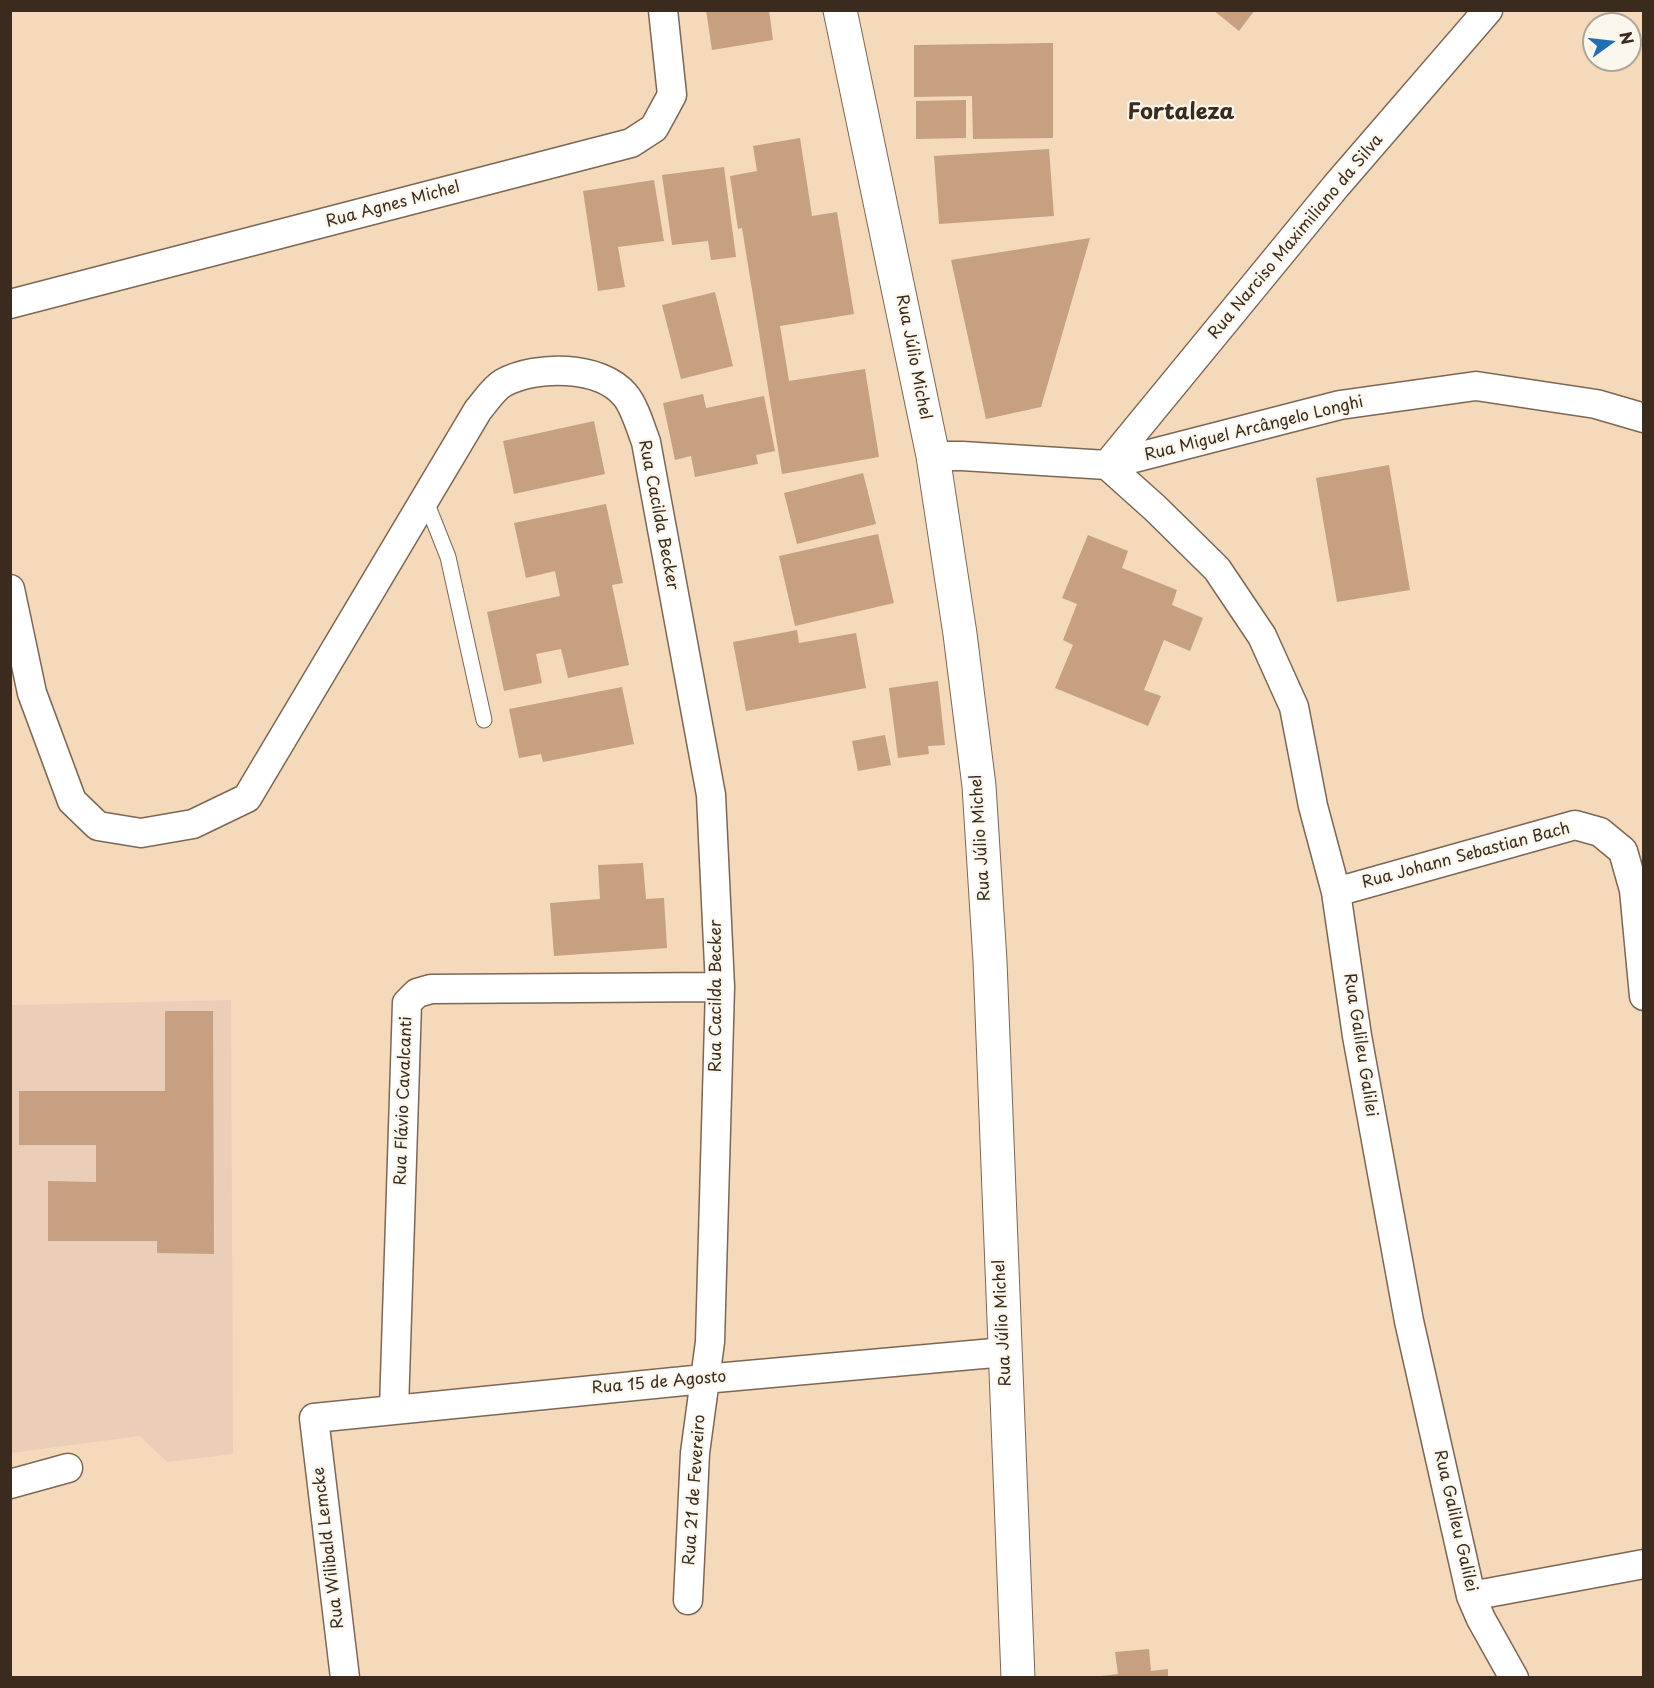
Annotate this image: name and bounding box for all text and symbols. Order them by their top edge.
north arrow [1582,12,1642,72]
text: N [1614,29,1641,47]
district label: Fortaleza [1128,100,1234,126]
street label: Rua Narciso Maximiliano da Silva [1205,131,1387,343]
street label: Rua Agnes Michel [324,178,462,232]
street label: Rua Júlio Michel [891,293,935,421]
street label: Rua Miguel Arcângelo Longhi [1143,392,1365,466]
street label: Rua Cacilda Becker [634,438,682,592]
street label: Rua Júlio Michel [967,774,995,902]
street label: Rua Johann Sebastian Bach [1360,819,1572,893]
street label: Rua Cacilda Becker [707,920,727,1072]
street label: Rua Galileu Galilei [1339,972,1381,1118]
street label: Rua Flávio Cavalcanti [391,1016,417,1186]
street label: Rua Júlio Michel [990,1259,1016,1387]
street label: Rua 15 de Agosto [591,1368,727,1398]
street label: Rua 21 de Fevereiro [680,1414,710,1566]
street label: Rua Galileu Galilei [1429,1448,1481,1594]
street label: Rua Wilibald Lemcke [310,1466,348,1630]

